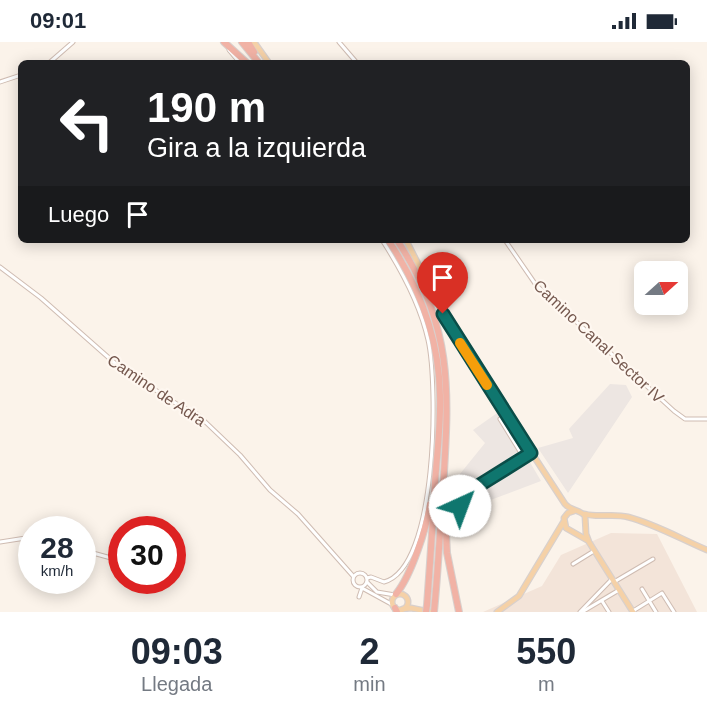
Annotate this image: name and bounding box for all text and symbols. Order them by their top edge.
text: 09:01 [30,8,86,33]
icon: left [48,84,126,162]
text: 190 m [147,84,266,131]
text: Gira a la izquierda [147,133,366,163]
icon: arrive [121,198,154,231]
text: Luego [48,202,109,227]
pin [417,252,468,314]
icon: arrive [426,261,459,294]
north arrow [634,261,688,315]
map controls [634,261,688,315]
street label: Camino Canal Sector IV [530,277,667,406]
street label: Camino de Adra [104,351,209,430]
position arrow [428,474,492,538]
speed limit sign: 30 [108,516,186,594]
text: 28 [40,531,74,564]
text: km/h [41,562,73,579]
text: 09:03 [131,631,223,672]
text: 2 [359,631,379,672]
text: 550 [516,631,576,672]
text: Llegada [141,673,212,695]
text: min [353,673,386,695]
text: m [538,673,555,695]

